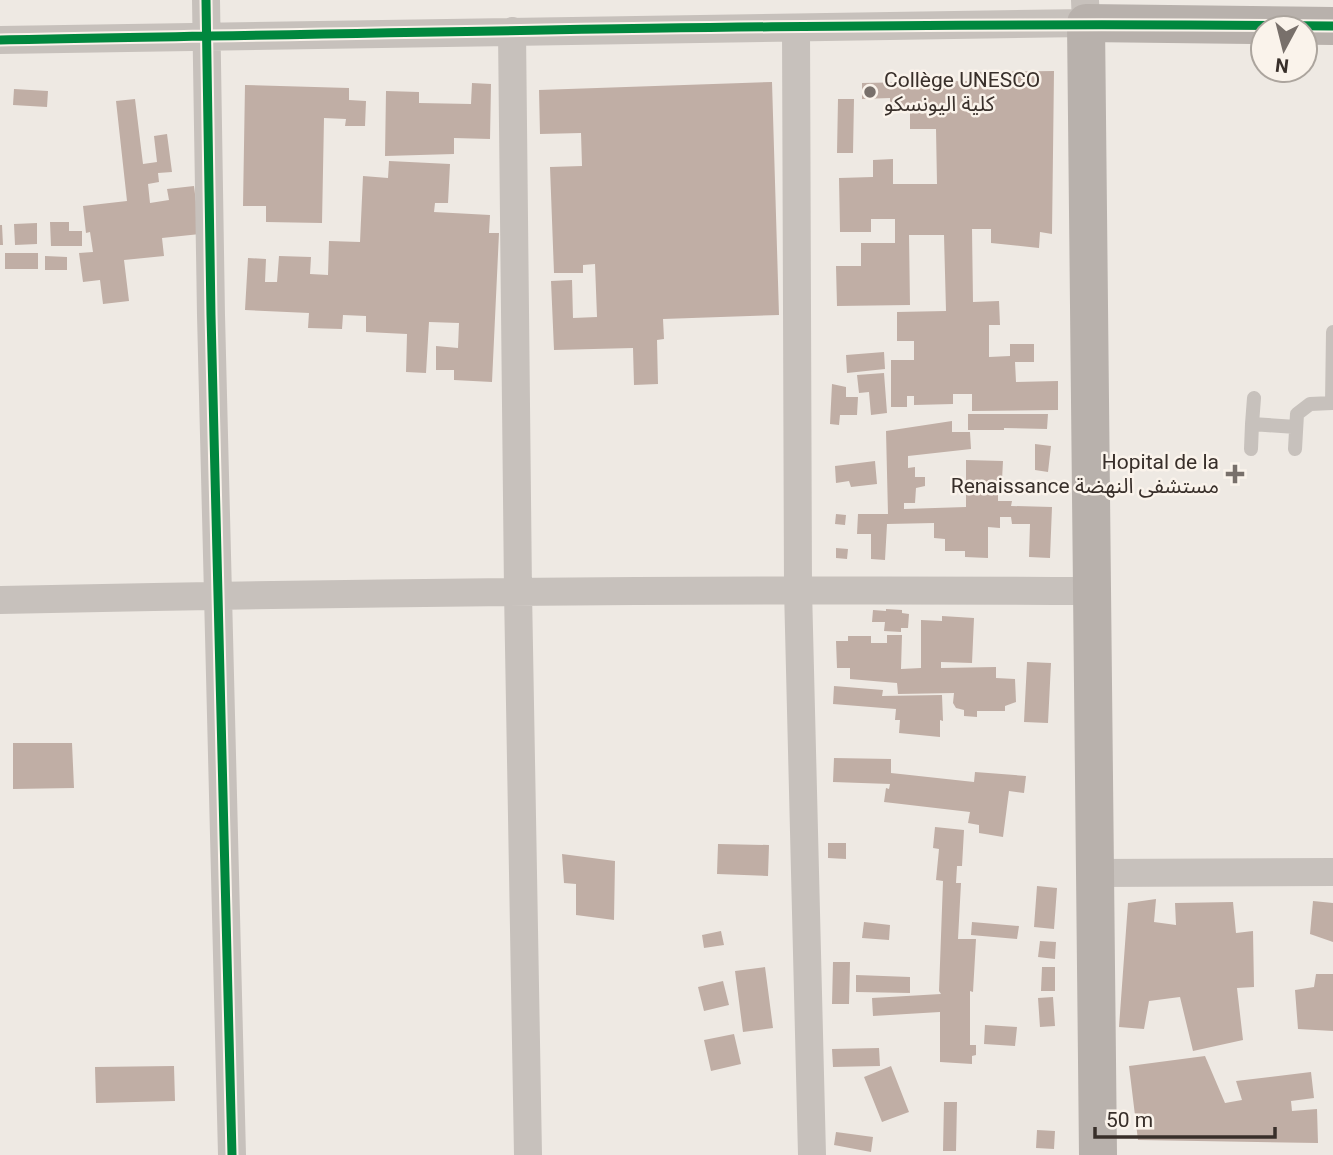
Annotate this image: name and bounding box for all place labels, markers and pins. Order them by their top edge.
place label: Collège UNESCO كلية اليونسكو [884,68,1040,116]
marker: Collège UNESCO كلية اليونسكو [862,84,878,100]
place label: Hopital de la Renaissance مستشفى النهضة [951,450,1219,498]
marker: Hopital de la Renaissance مستشفى النهضة [1225,464,1245,484]

